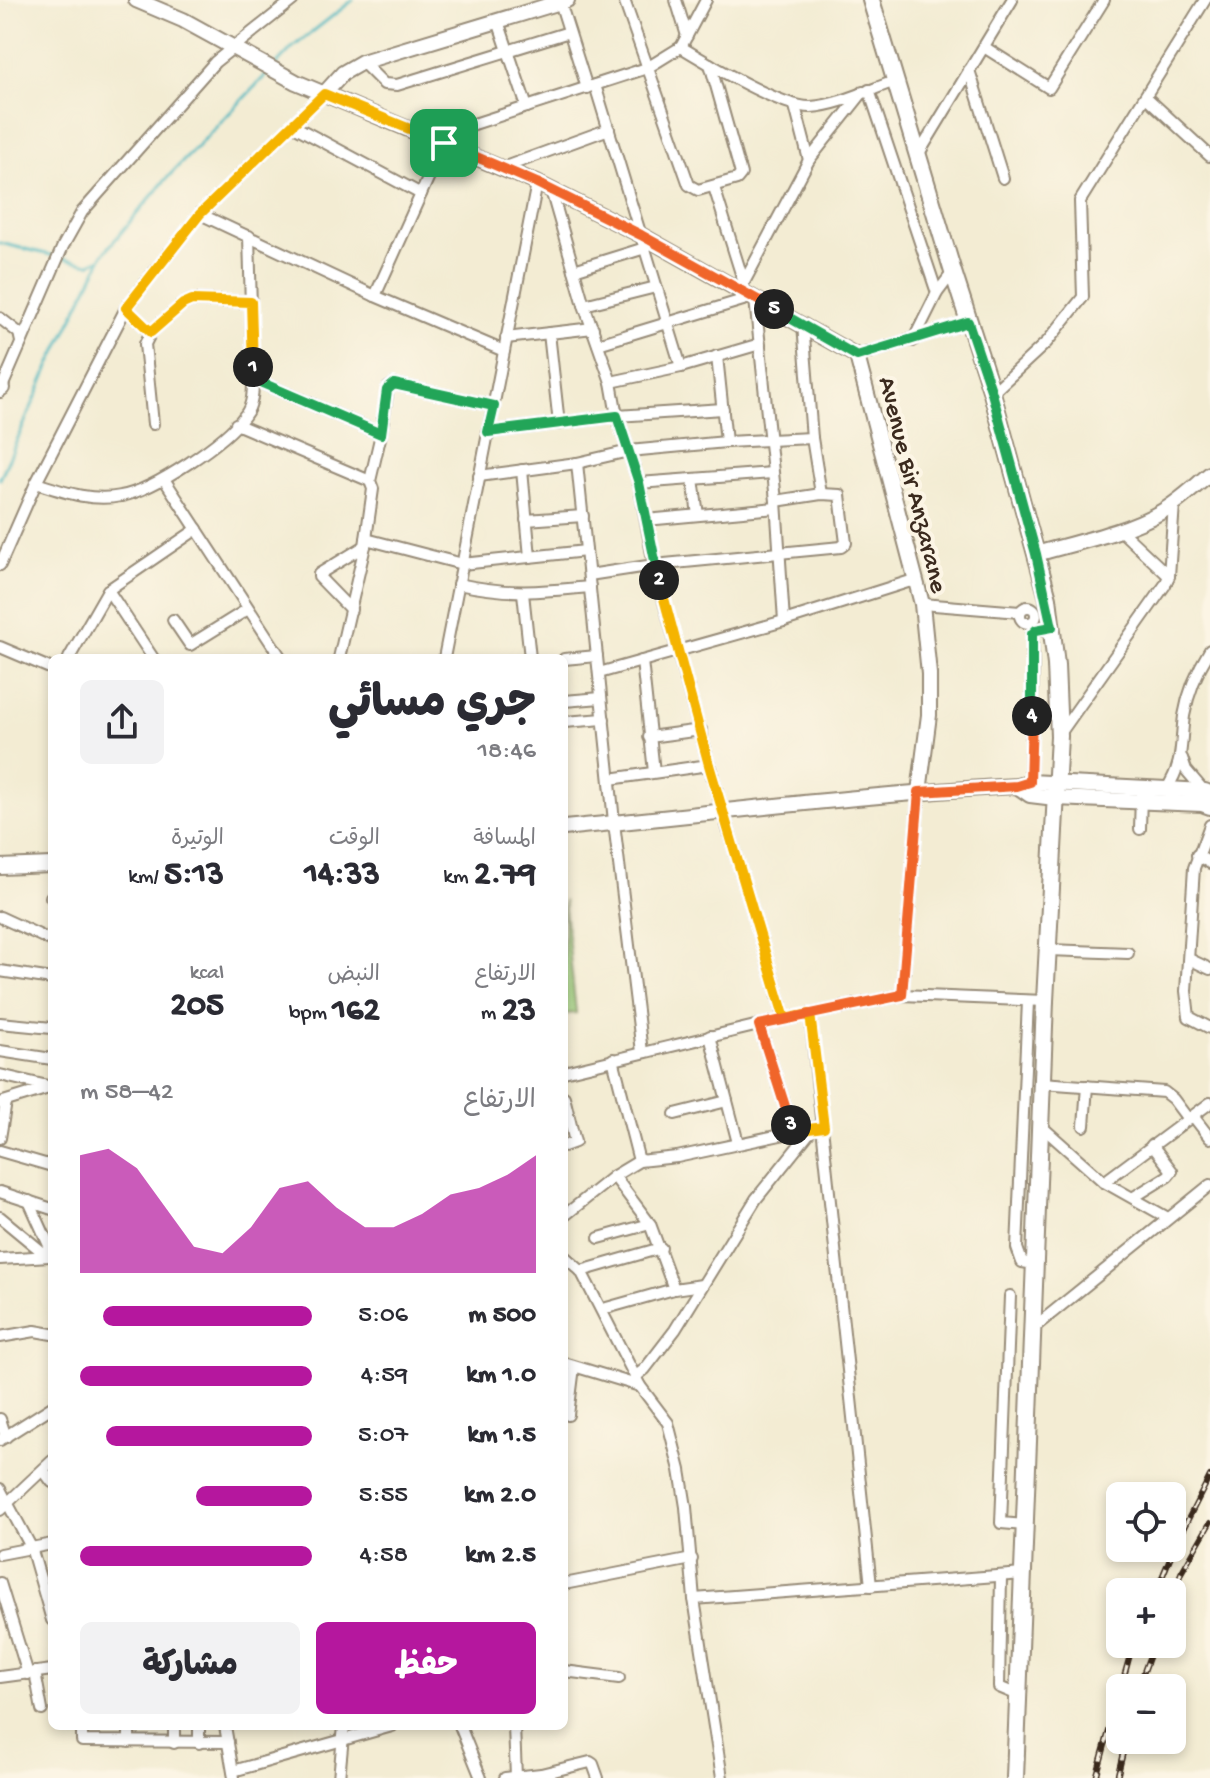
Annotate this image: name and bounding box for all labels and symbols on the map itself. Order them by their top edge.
pin [410,109,478,177]
pin: 5 [754,289,794,329]
pin: 1 [233,347,273,387]
street label: Avenue Bir Anzarane [869,374,953,597]
pin: 2 [639,560,679,600]
pin: 4 [1012,696,1052,736]
pin: 3 [771,1105,811,1145]

